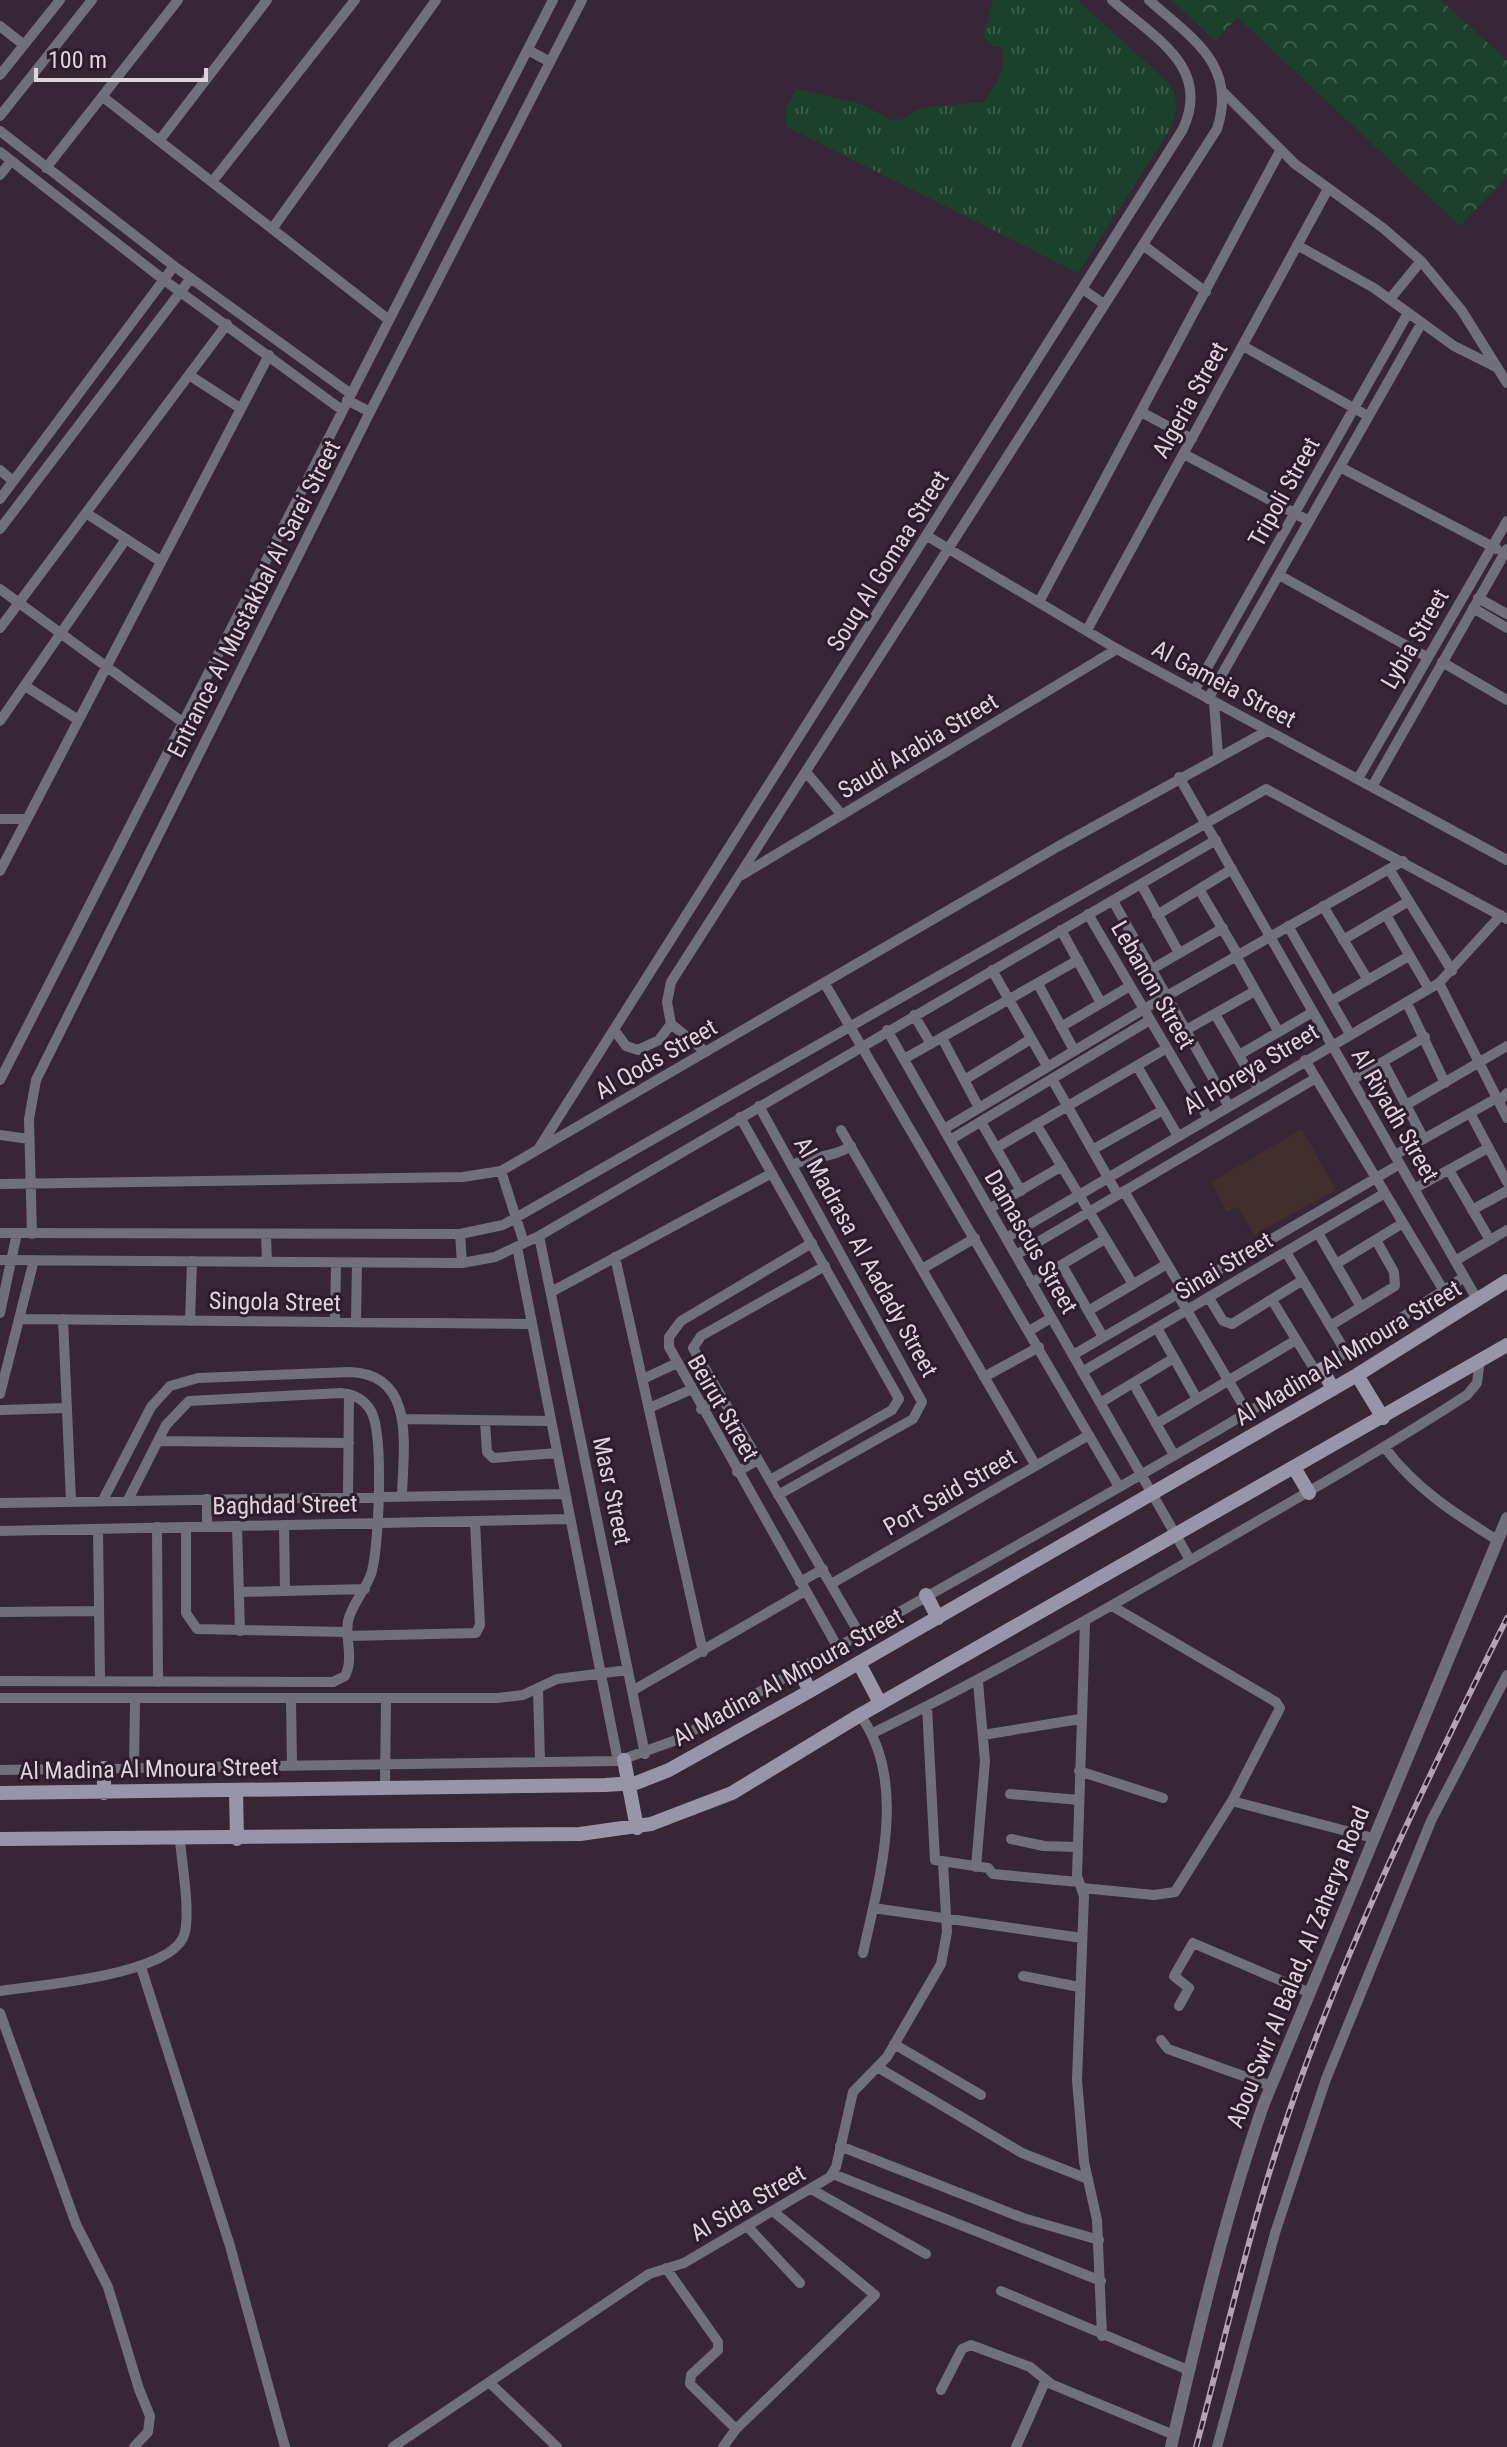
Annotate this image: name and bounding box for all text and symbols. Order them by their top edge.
scale bar [36,32,206,82]
text: 100 m [48,46,107,74]
street label: Algeria Street [1147,337,1233,463]
street label: Tripoli Street [1242,432,1326,552]
street label: Entrance Al Mustakbal Al Sarei Street [162,436,346,762]
street label: Souq Al Gomaa Street [821,466,955,656]
street label: Lybia Street [1375,584,1455,694]
street label: Al Gameia Street [1147,634,1301,734]
street label: Saudi Arabia Street [833,687,1003,805]
street label: Lebanon Street [1105,916,1201,1054]
street label: Al Qods Street [590,1013,722,1105]
street label: Al Horeya Street [1178,1018,1324,1120]
street label: Al Riyadh Street [1345,1043,1445,1187]
street label: Al Madrasa Al Aadady Street [788,1132,944,1382]
street label: Damascus Street [979,1165,1083,1319]
street label: Sinai Street [1170,1226,1278,1306]
street label: Al Madina Al Mnoura Street [1230,1274,1466,1432]
street label: Singola Street [209,1287,341,1317]
street label: Beirut Street [681,1350,765,1466]
street label: Masr Street [587,1434,637,1548]
street label: Port Said Street [879,1443,1021,1541]
street label: Baghdad Street [212,1490,358,1520]
street label: Al Madina Al Mnoura Street [668,1602,908,1752]
street label: Al Madina Al Mnoura Street [19,1753,279,1785]
street label: Abou Swir Al Balad, Al Zaherya Road [1221,1802,1375,2132]
street label: Al Sida Street [686,2159,810,2247]

